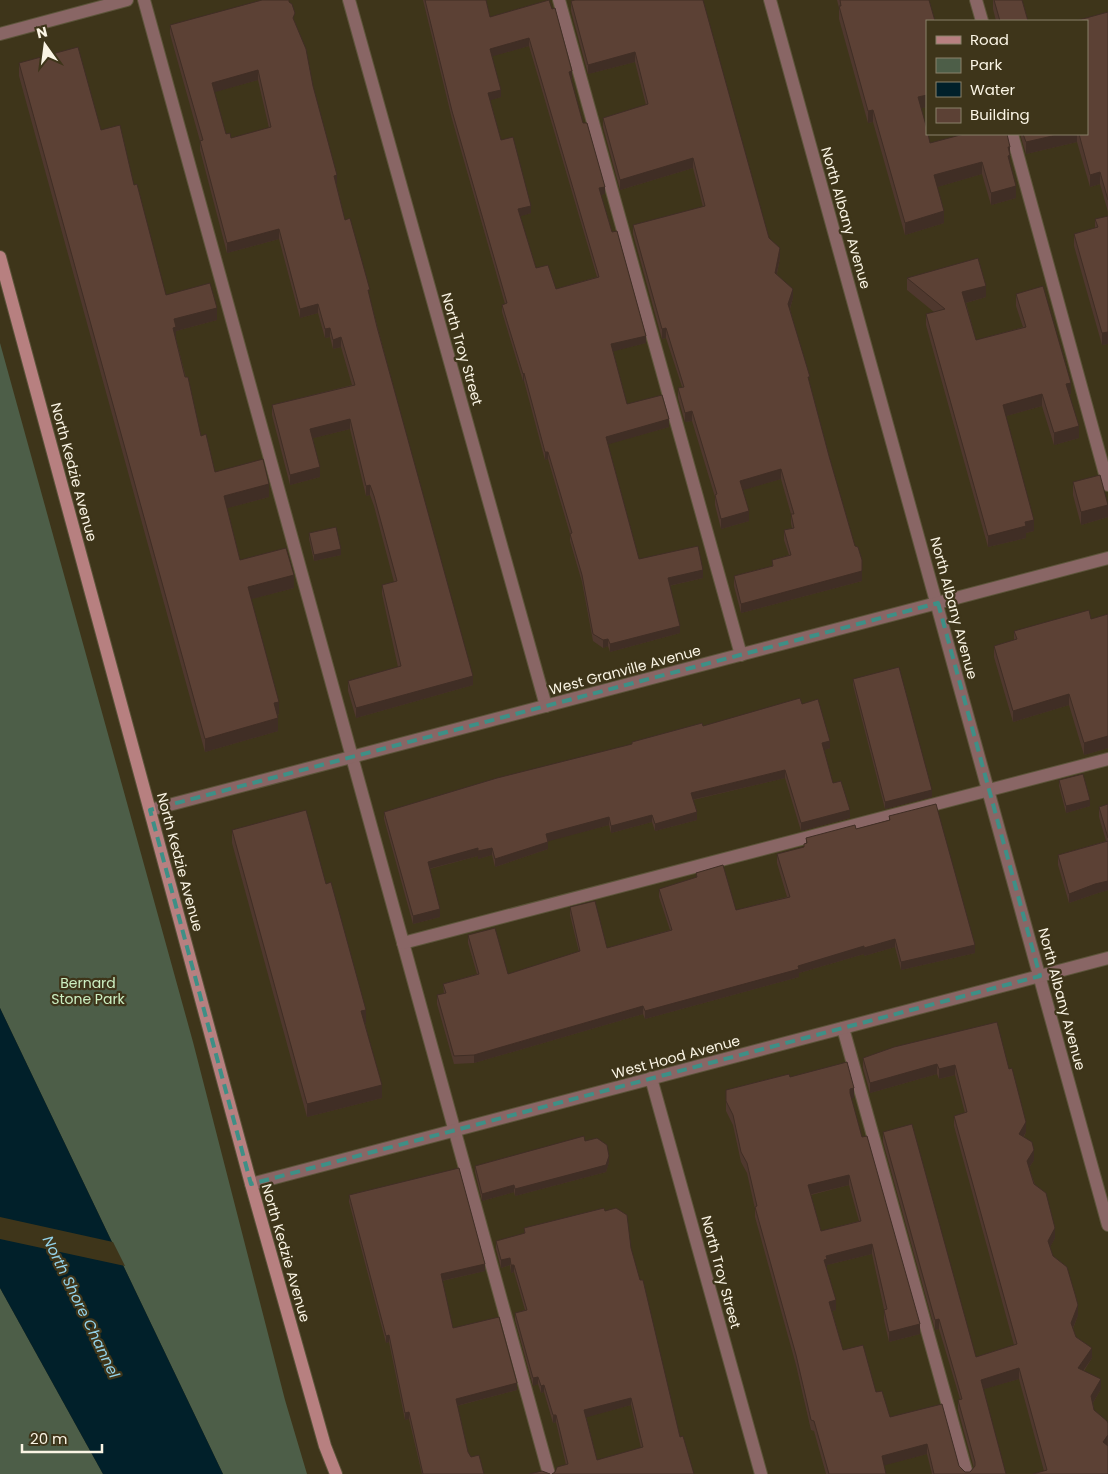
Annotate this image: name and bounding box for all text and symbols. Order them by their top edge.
north arrow [20,20,70,70]
legend [926,20,1088,135]
text: N [34,21,49,43]
text: Road [970,29,1009,50]
text: Park [970,54,1002,75]
text: Water [970,79,1016,100]
text: Building [970,104,1030,125]
street label: North Albany Avenue [816,145,876,292]
street label: North Troy Street [436,290,488,408]
street label: North Kedzie Avenue [46,400,102,544]
street label: North Albany Avenue [925,535,983,682]
street label: West Granville Avenue [547,640,703,700]
street label: North Kedzie Avenue [152,790,208,934]
street label: North Albany Avenue [1033,926,1091,1073]
park label: Bernard Stone Park [51,973,126,1009]
street label: West Hood Avenue [610,1030,743,1084]
street label: North Kedzie Avenue [257,1181,315,1325]
street label: North Troy Street [696,1213,746,1331]
water label: North Shore Channel [38,1232,125,1382]
scale bar [22,1422,102,1454]
text: 20 m [30,1428,68,1449]

